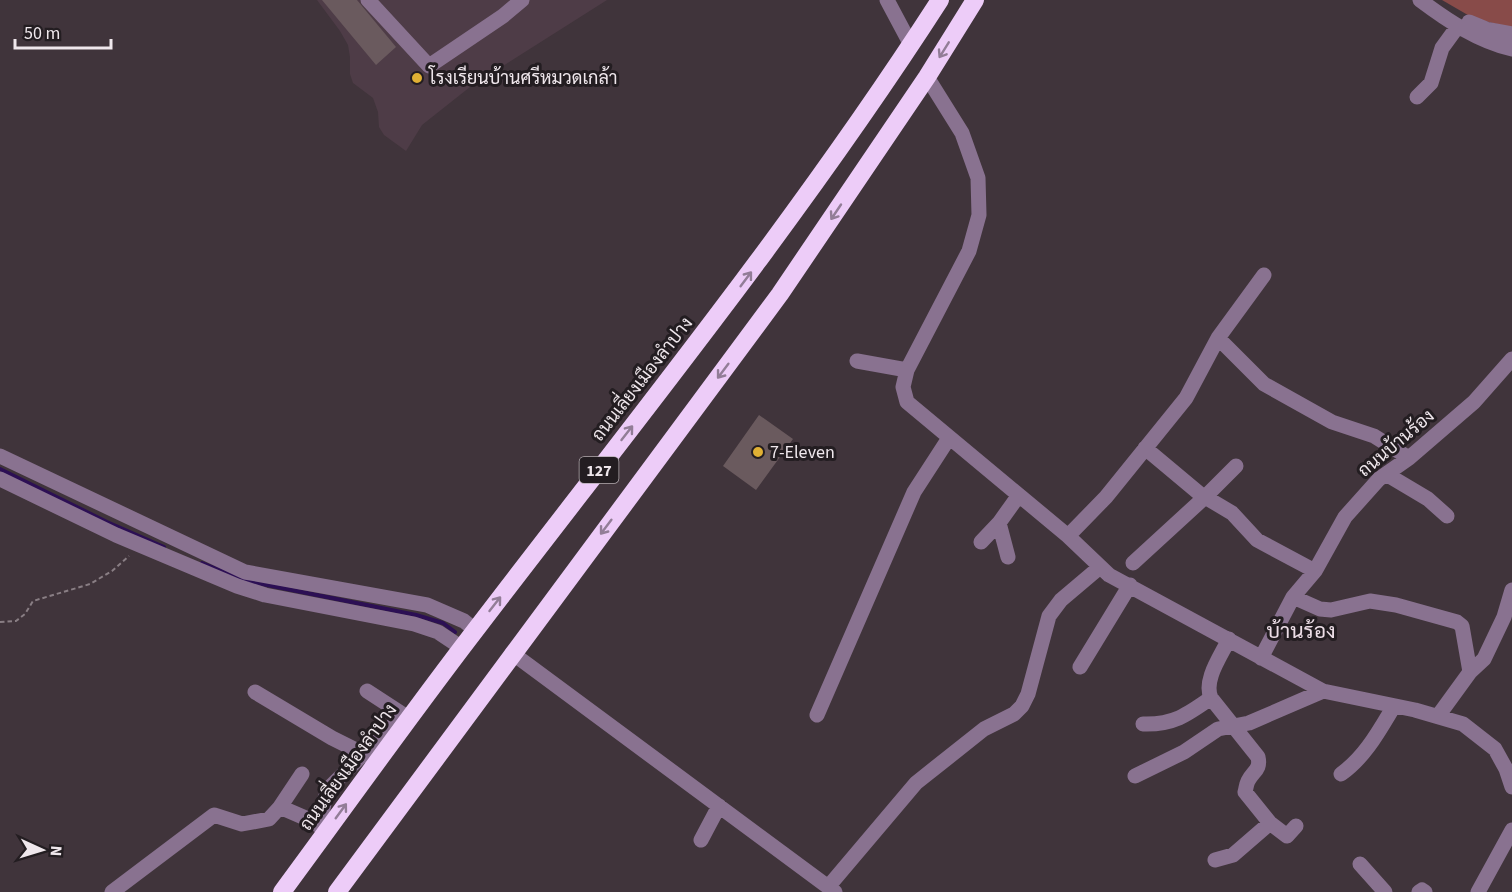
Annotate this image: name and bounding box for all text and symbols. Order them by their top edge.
scale bar [15,12,111,50]
text: 50 m [24,21,60,46]
one-way arrow [938,41,951,58]
place label: โรงเรียนบ้านศรีหมวดเกล้า [428,65,618,91]
marker: โรงเรียนบ้านศรีหมวดเกล้า [410,71,424,85]
one-way arrow [830,203,842,219]
one-way arrow [740,271,753,287]
street label: ถนนเลี่ยงเมืองลำปาง [583,310,699,447]
one-way arrow [717,362,729,378]
street label: ถนนบ้านร้อง [1353,404,1440,483]
one-way arrow [621,425,634,441]
place label: 7-Eleven [770,440,835,465]
marker: 7-Eleven [751,445,765,459]
road number: 127 [580,457,618,483]
one-way arrow [600,518,613,534]
one-way arrow [489,596,502,612]
district label: บ้านร้อง [1266,616,1336,646]
street label: ถนนเลี่ยงเมืองลำปาง [291,696,403,836]
one-way arrow [335,804,348,820]
north arrow [12,820,72,880]
text: N [45,845,67,857]

